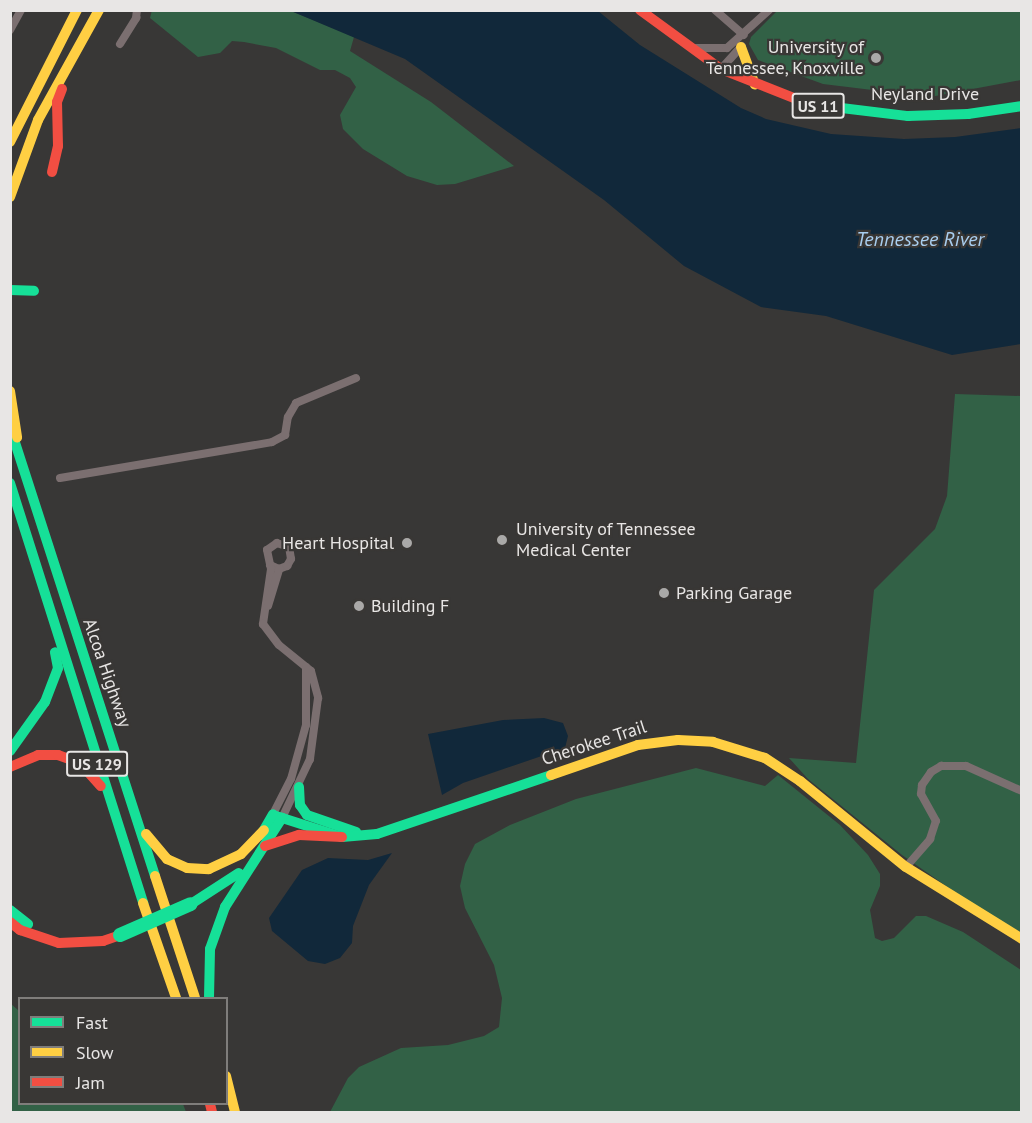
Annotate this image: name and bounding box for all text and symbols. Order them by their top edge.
place label: University of Tennessee, Knoxville [704,37,864,80]
marker: University of Tennessee, Knoxville [869,51,883,65]
street label: Neyland Drive [871,83,979,105]
road number: US 11 [791,93,845,119]
water label: Tennessee River [856,227,984,251]
place label: University of Tennessee Medical Center [516,519,697,562]
marker: University of Tennessee Medical Center [493,531,511,549]
place label: Heart Hospital [282,532,394,554]
marker: Heart Hospital [398,534,416,552]
place label: Parking Garage [676,582,792,604]
marker: Parking Garage [657,586,671,600]
place label: Building F [371,595,449,617]
marker: Building F [352,599,366,613]
street label: Alcoa Highway [78,616,136,730]
street label: Cherokee Trail [539,716,649,770]
road number: US 129 [66,751,128,777]
legend [18,997,228,1105]
text: Fast [76,1011,108,1034]
text: Slow [76,1041,114,1064]
text: Jam [76,1071,105,1094]

